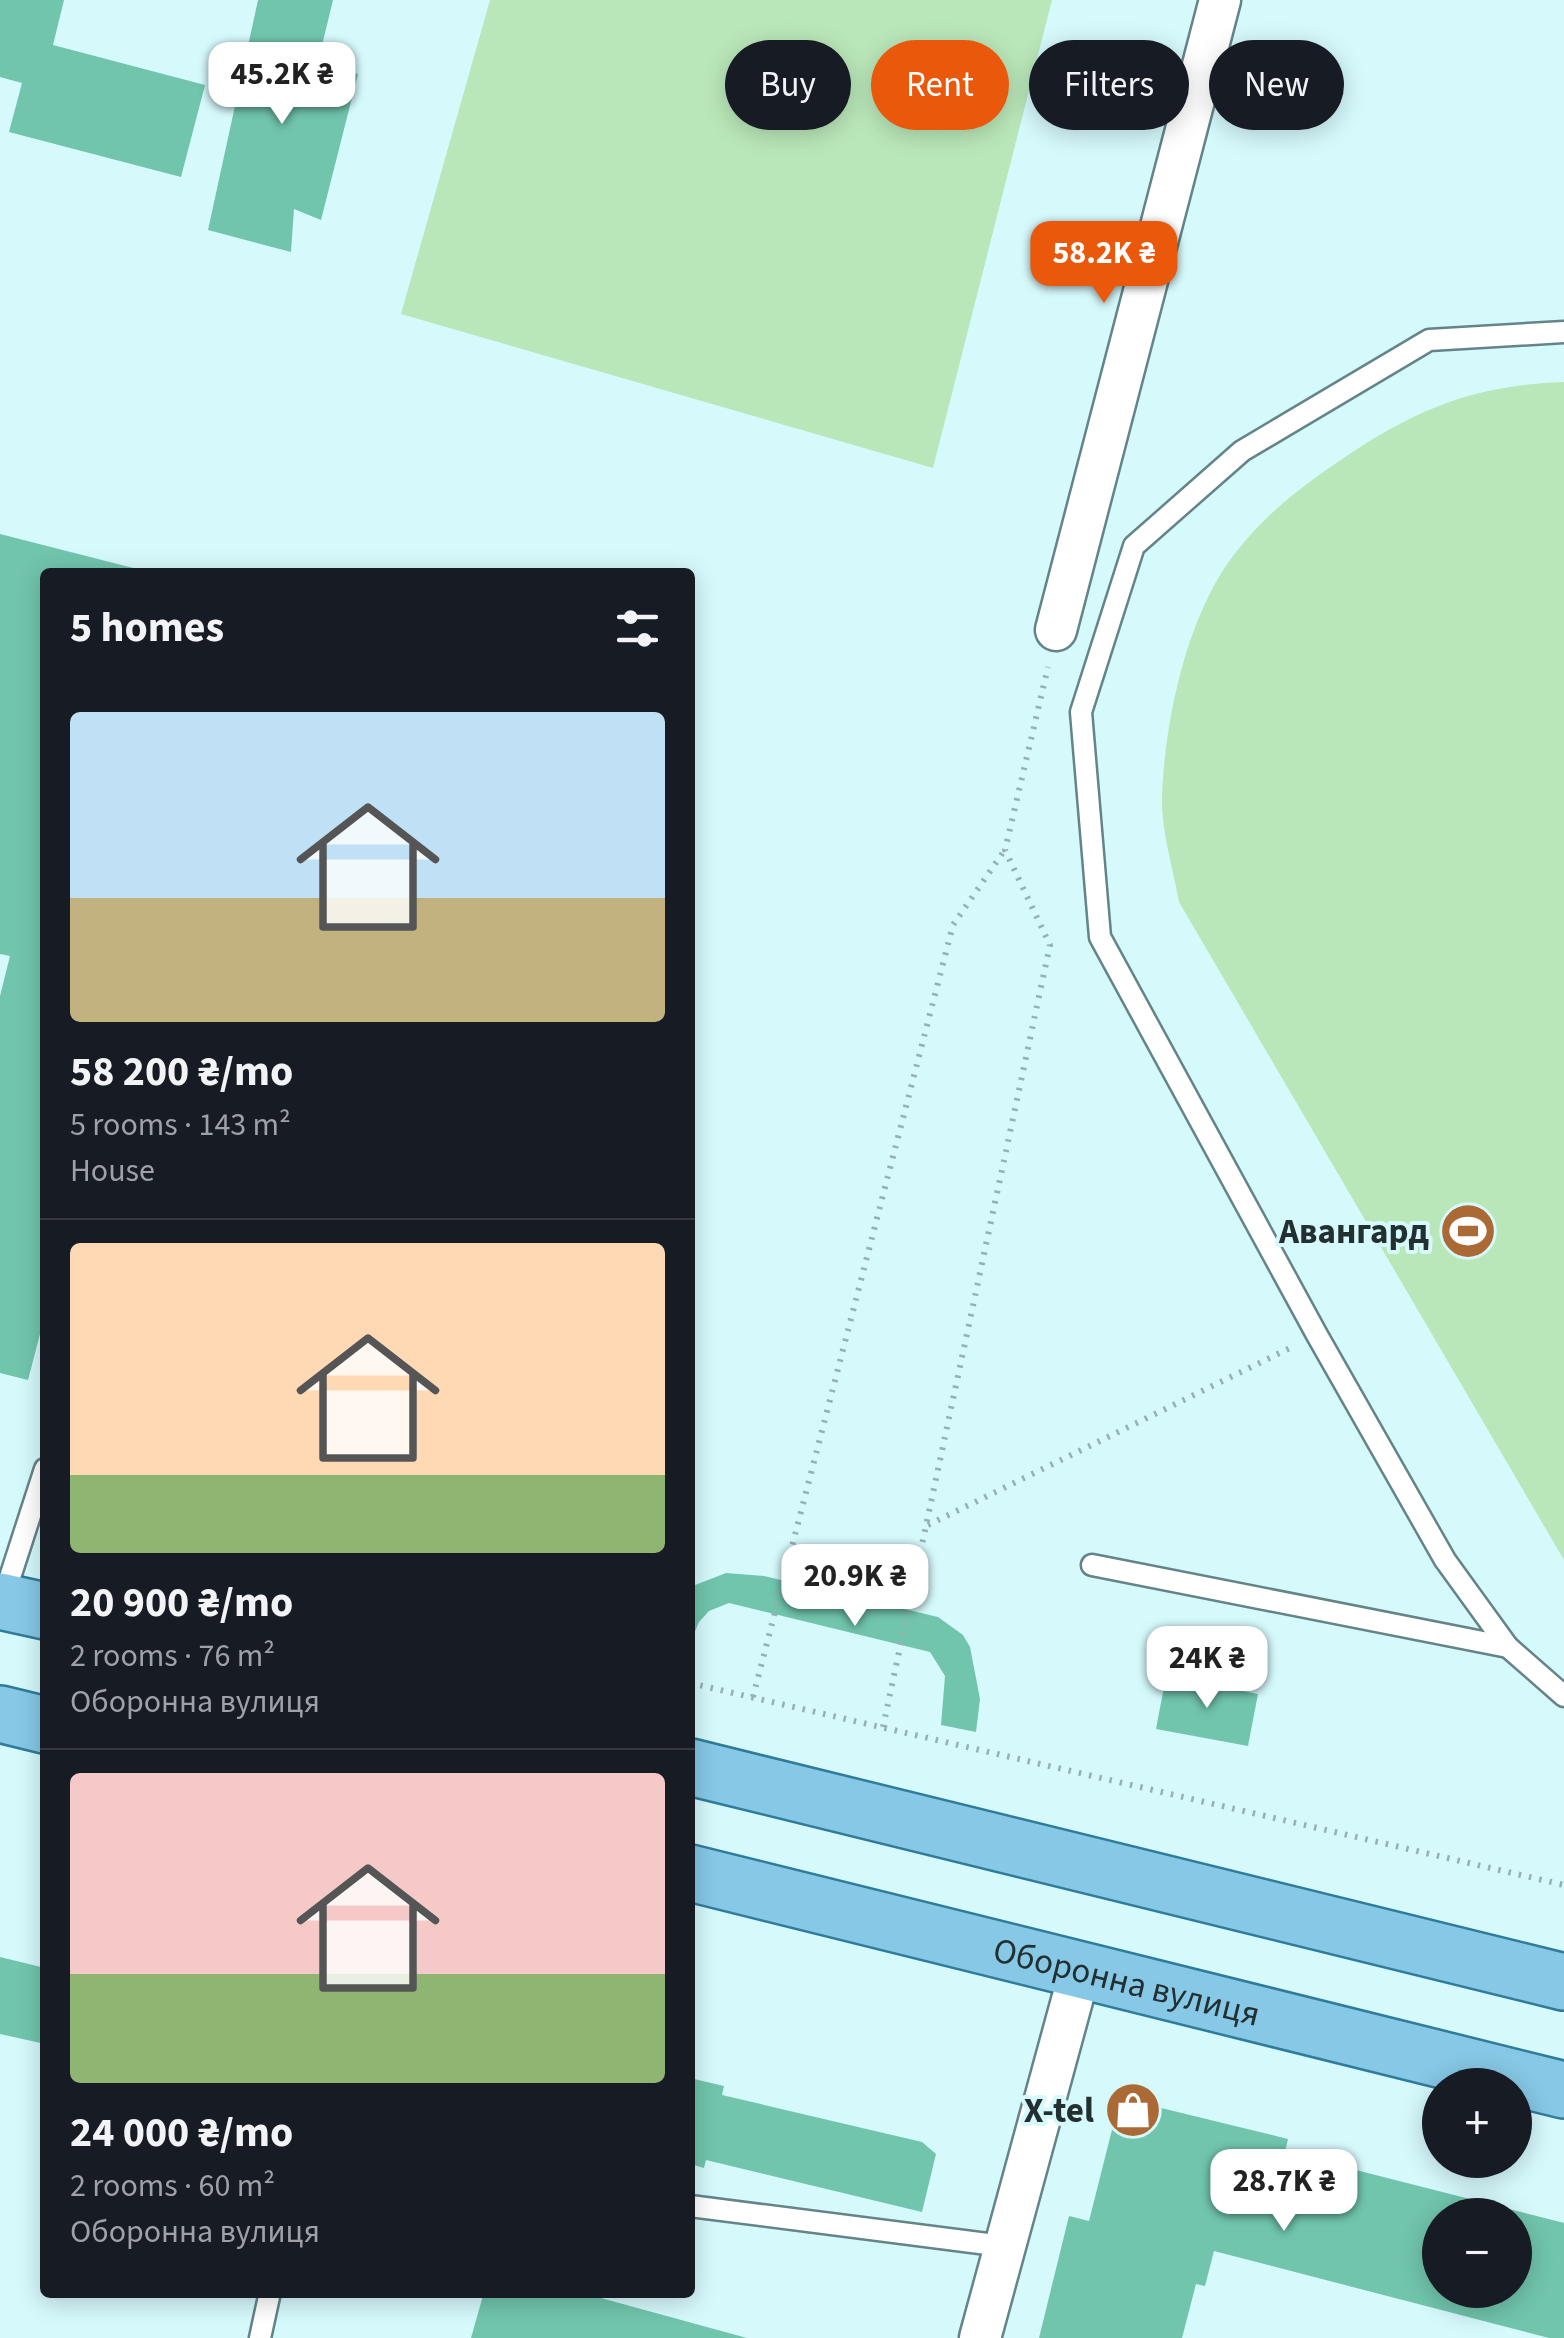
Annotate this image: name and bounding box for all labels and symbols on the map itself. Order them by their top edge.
pin: 45.2K ₴ [190,42,374,127]
pin: 58.2K ₴ [1012,221,1196,306]
sports icon: Авангард [1438,1201,1498,1261]
place label: Авангард [1278,1207,1430,1257]
pin: 20.9K ₴ [763,1544,947,1629]
pin: 24K ₴ [1137,1626,1277,1711]
street label: Оборонна вулиця [988,1925,1265,2040]
shop icon: X-tel [1103,2080,1163,2140]
place label: X-tel [1024,2086,1094,2136]
pin: 28.7K ₴ [1192,2149,1376,2234]

